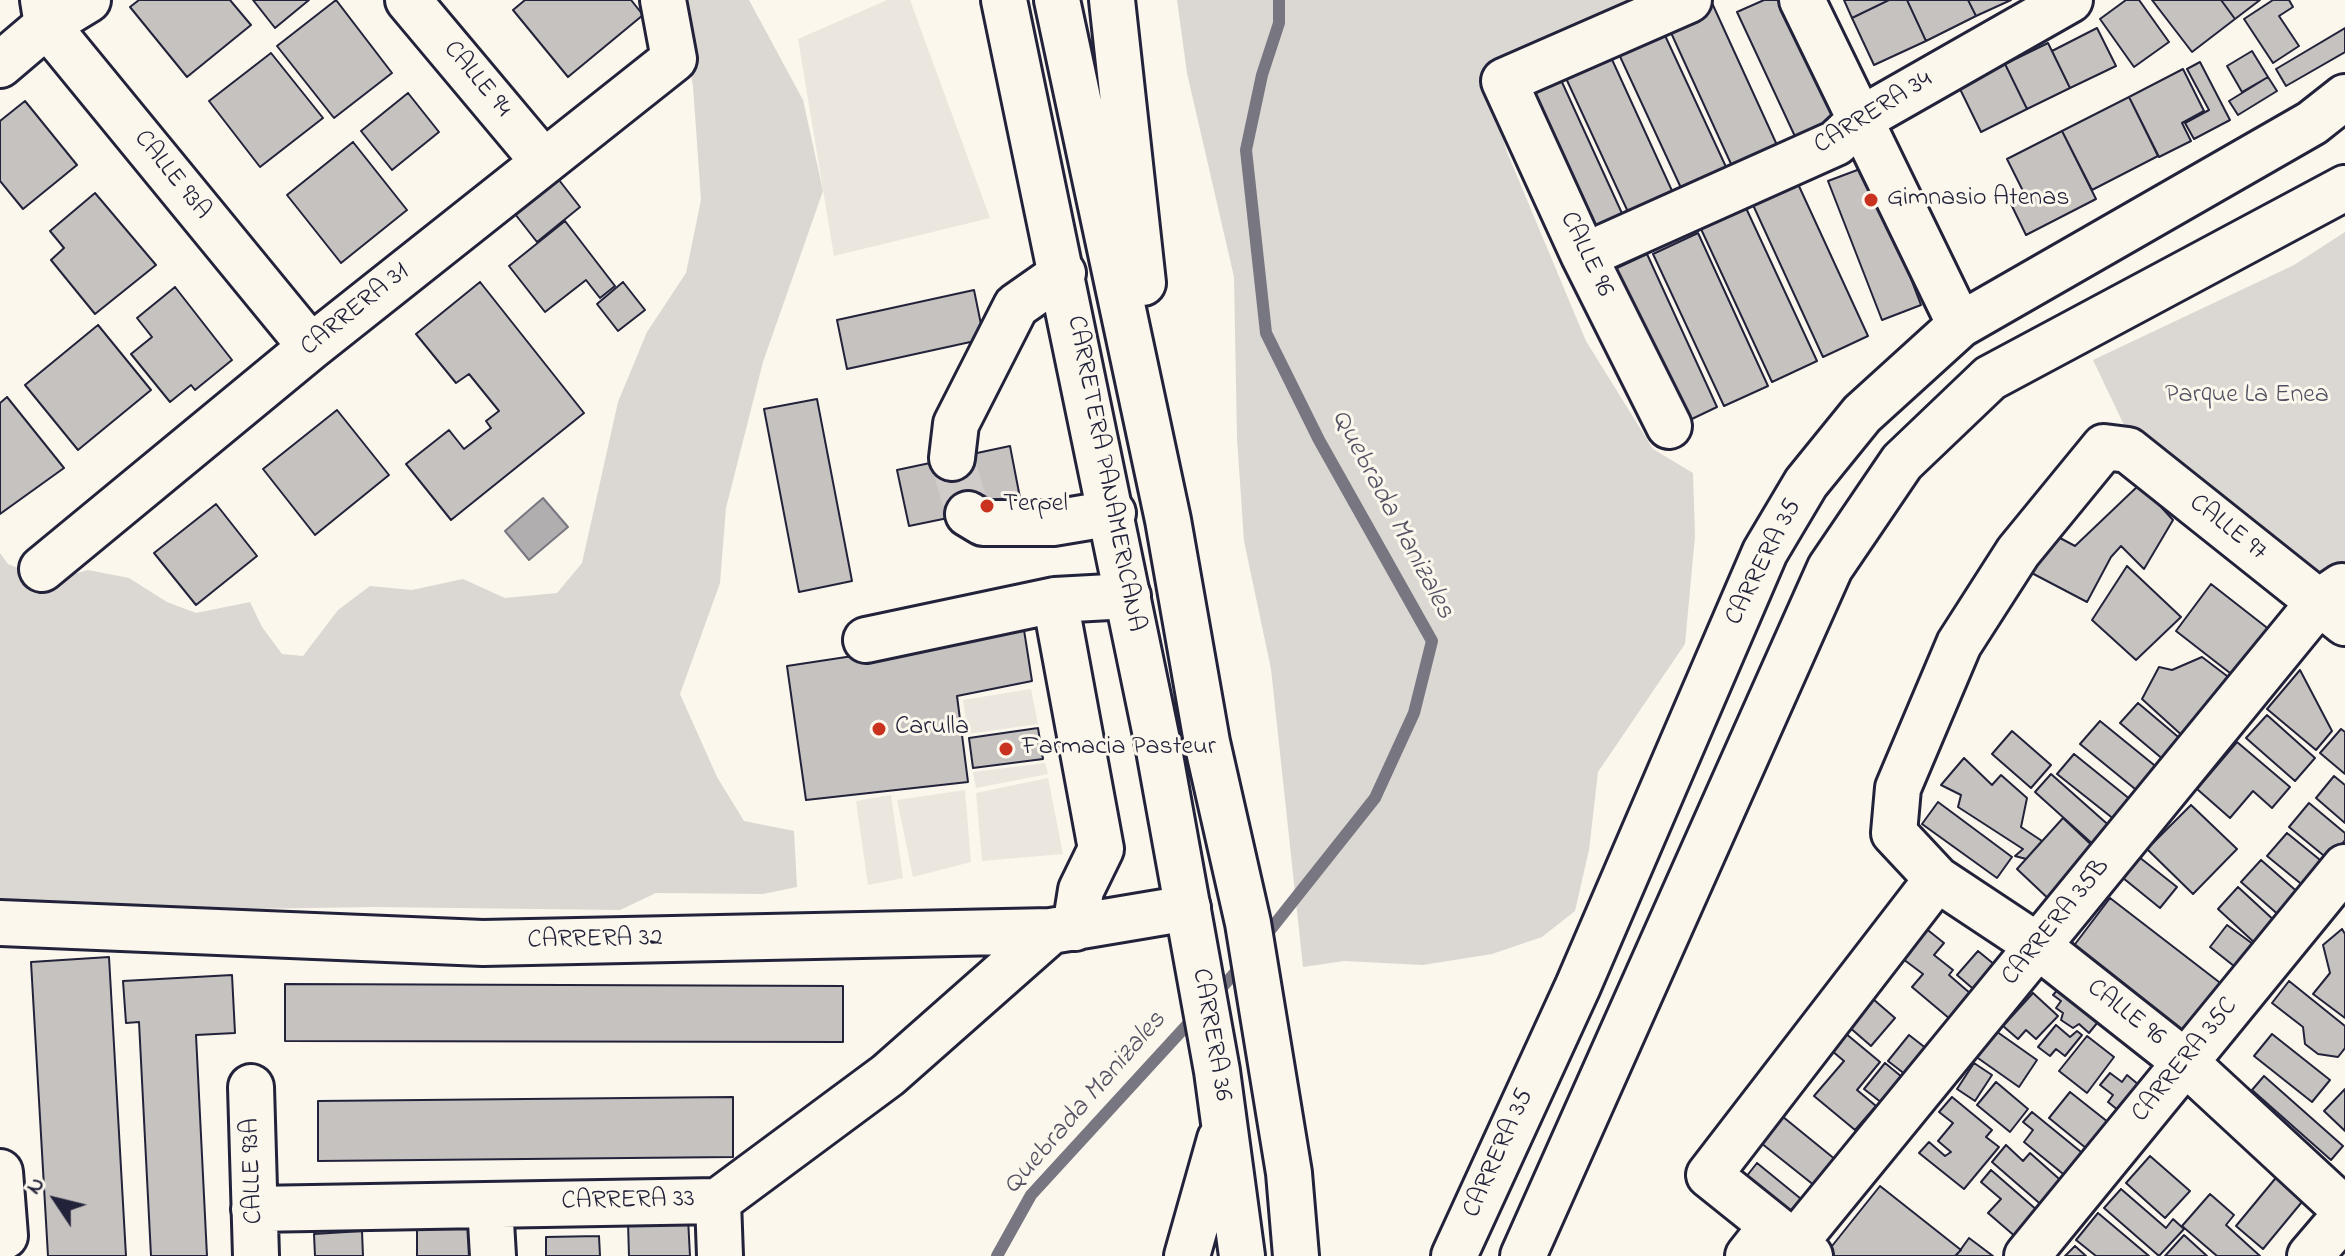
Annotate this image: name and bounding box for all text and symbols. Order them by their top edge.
street label: CALLE 94 [435,35,517,125]
street label: CARRERA 34 [1809,65,1939,163]
street label: CALLE 93A [125,125,217,227]
place label: Gimnasio Atenas [1887,184,2069,216]
marker: Gimnasio Atenas [1862,191,1880,209]
street label: CALLE 96 [1551,207,1619,303]
street label: CARRERA 31 [295,258,417,364]
street label: CARRETERA PANAMERICANA [1058,313,1150,635]
park label: Parque La Enea [2165,381,2329,413]
water label: Quebrada Manizales [1322,405,1460,625]
street label: CALLE 97 [2182,489,2272,569]
place label: Terpel [1003,490,1068,522]
street label: CARRERA 35 [1720,495,1810,631]
marker: Terpel [978,497,996,515]
place label: Carulla [895,713,969,745]
marker: Carulla [870,720,888,738]
place label: Farmacia Pasteur [1022,733,1216,765]
marker: Farmacia Pasteur [997,740,1015,758]
street label: CARRERA 35B [1996,853,2118,993]
street label: CARRERA 32 [527,924,663,958]
street label: CARRERA 36 [1183,966,1237,1104]
street label: CALLE 96 [2080,974,2170,1054]
street label: CARRERA 35C [2126,992,2246,1130]
water label: Quebrada Manizales [997,1005,1175,1203]
street label: CARRERA 35 [1458,1085,1542,1223]
street label: CALLE 93A [237,1117,271,1225]
north arrow [16,1160,96,1240]
text: N [19,1171,54,1202]
street label: CARRERA 33 [561,1185,695,1219]

